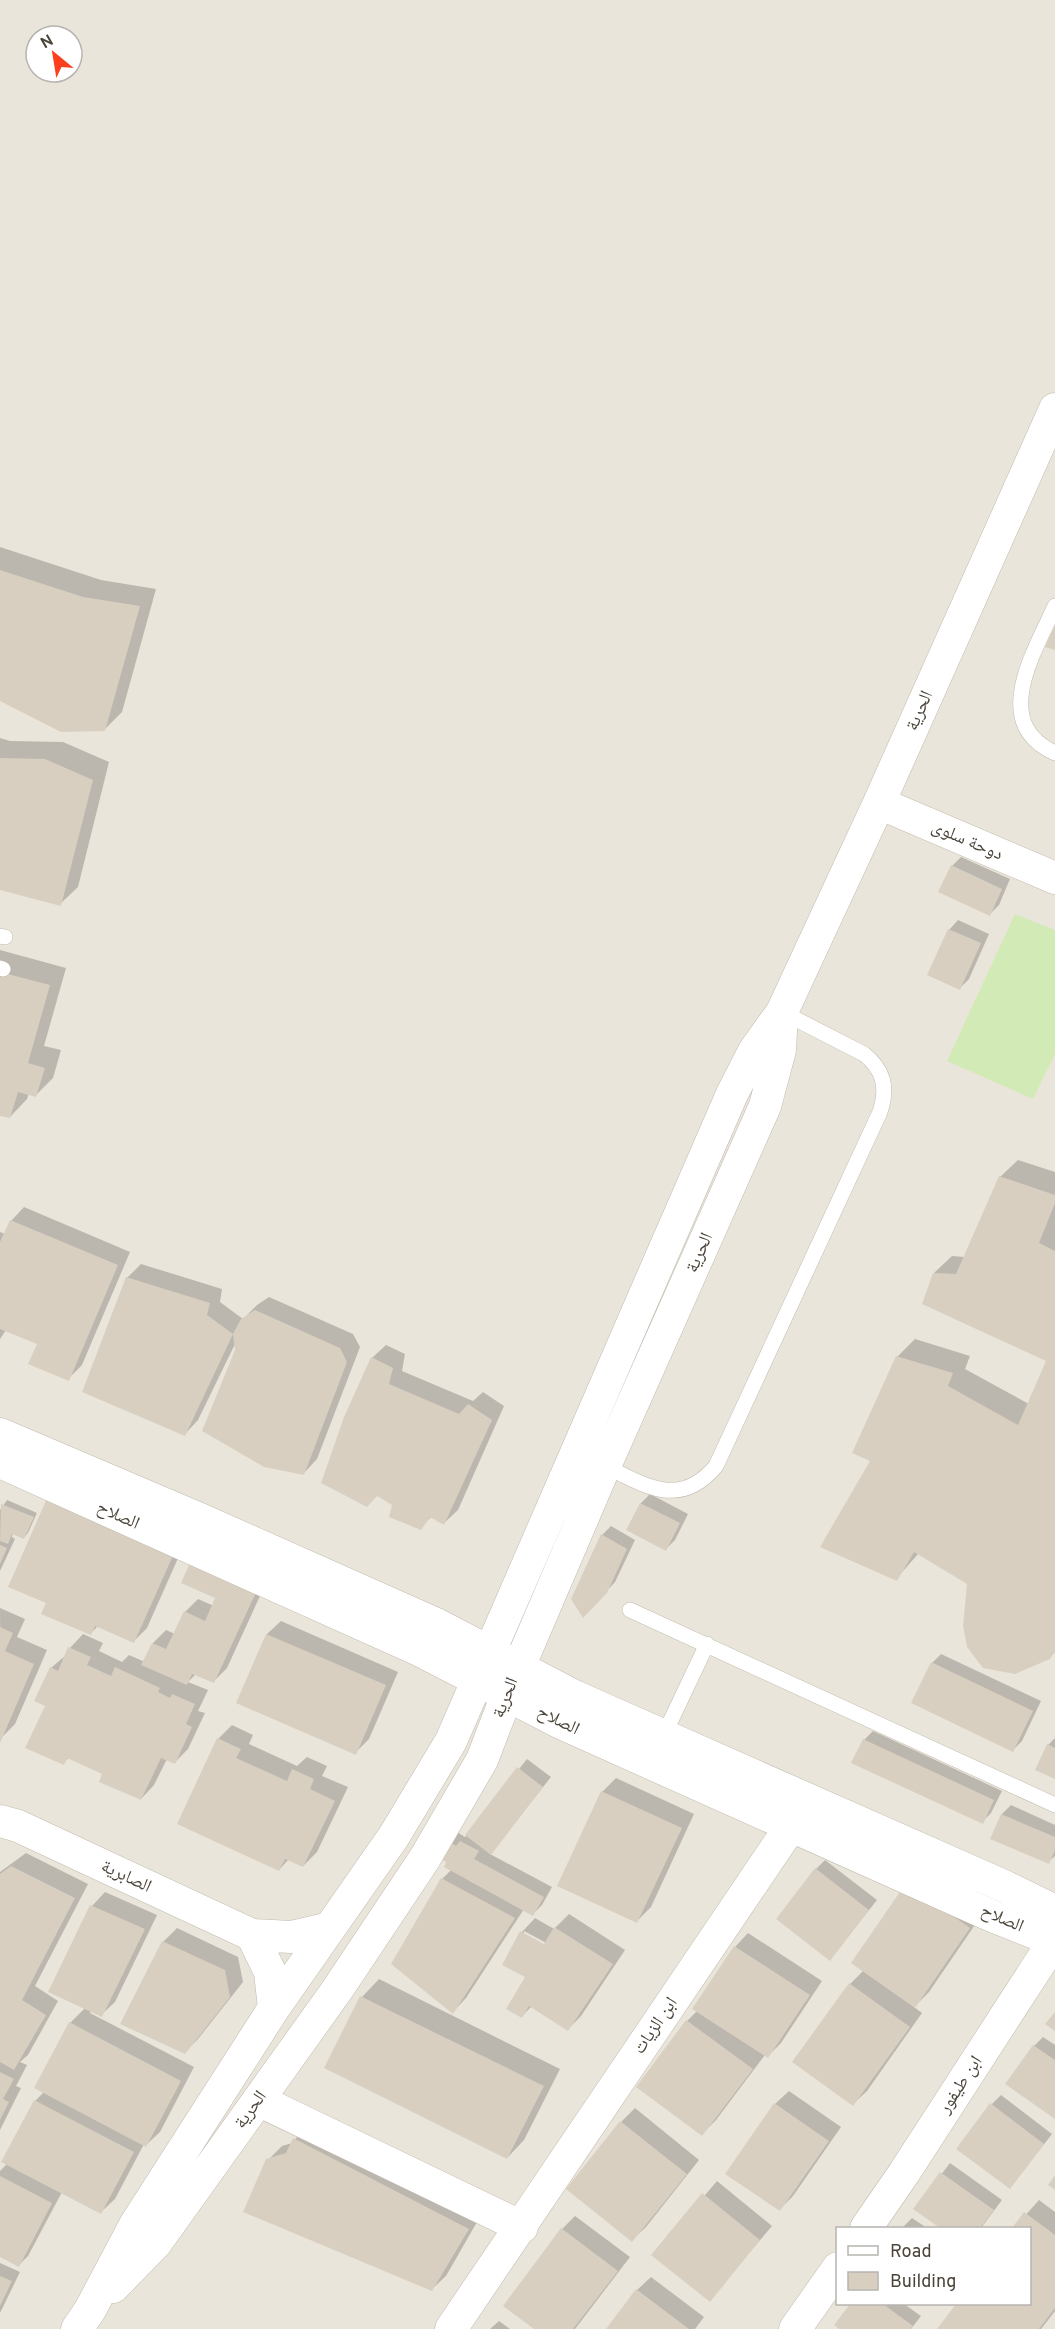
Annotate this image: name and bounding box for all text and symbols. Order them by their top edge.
north arrow [24,24,84,84]
text: N [38,31,57,54]
street label: الحرية [901,687,939,735]
street label: دوحة سلوى [928,816,1006,866]
street label: الحرية [681,1229,719,1277]
street label: الصلاح [93,1496,143,1536]
street label: الحرية [488,1674,524,1722]
street label: الصلاح [533,1701,583,1741]
street label: الصابرية [97,1855,155,1899]
street label: الصلاح [977,1900,1027,1938]
street label: ابن الزيات [629,1993,683,2059]
street label: ابن طيفور [933,2052,988,2119]
street label: الحرية [229,2086,273,2134]
legend [836,2227,1031,2305]
text: Road [890,2241,932,2264]
text: Building [890,2271,956,2294]

